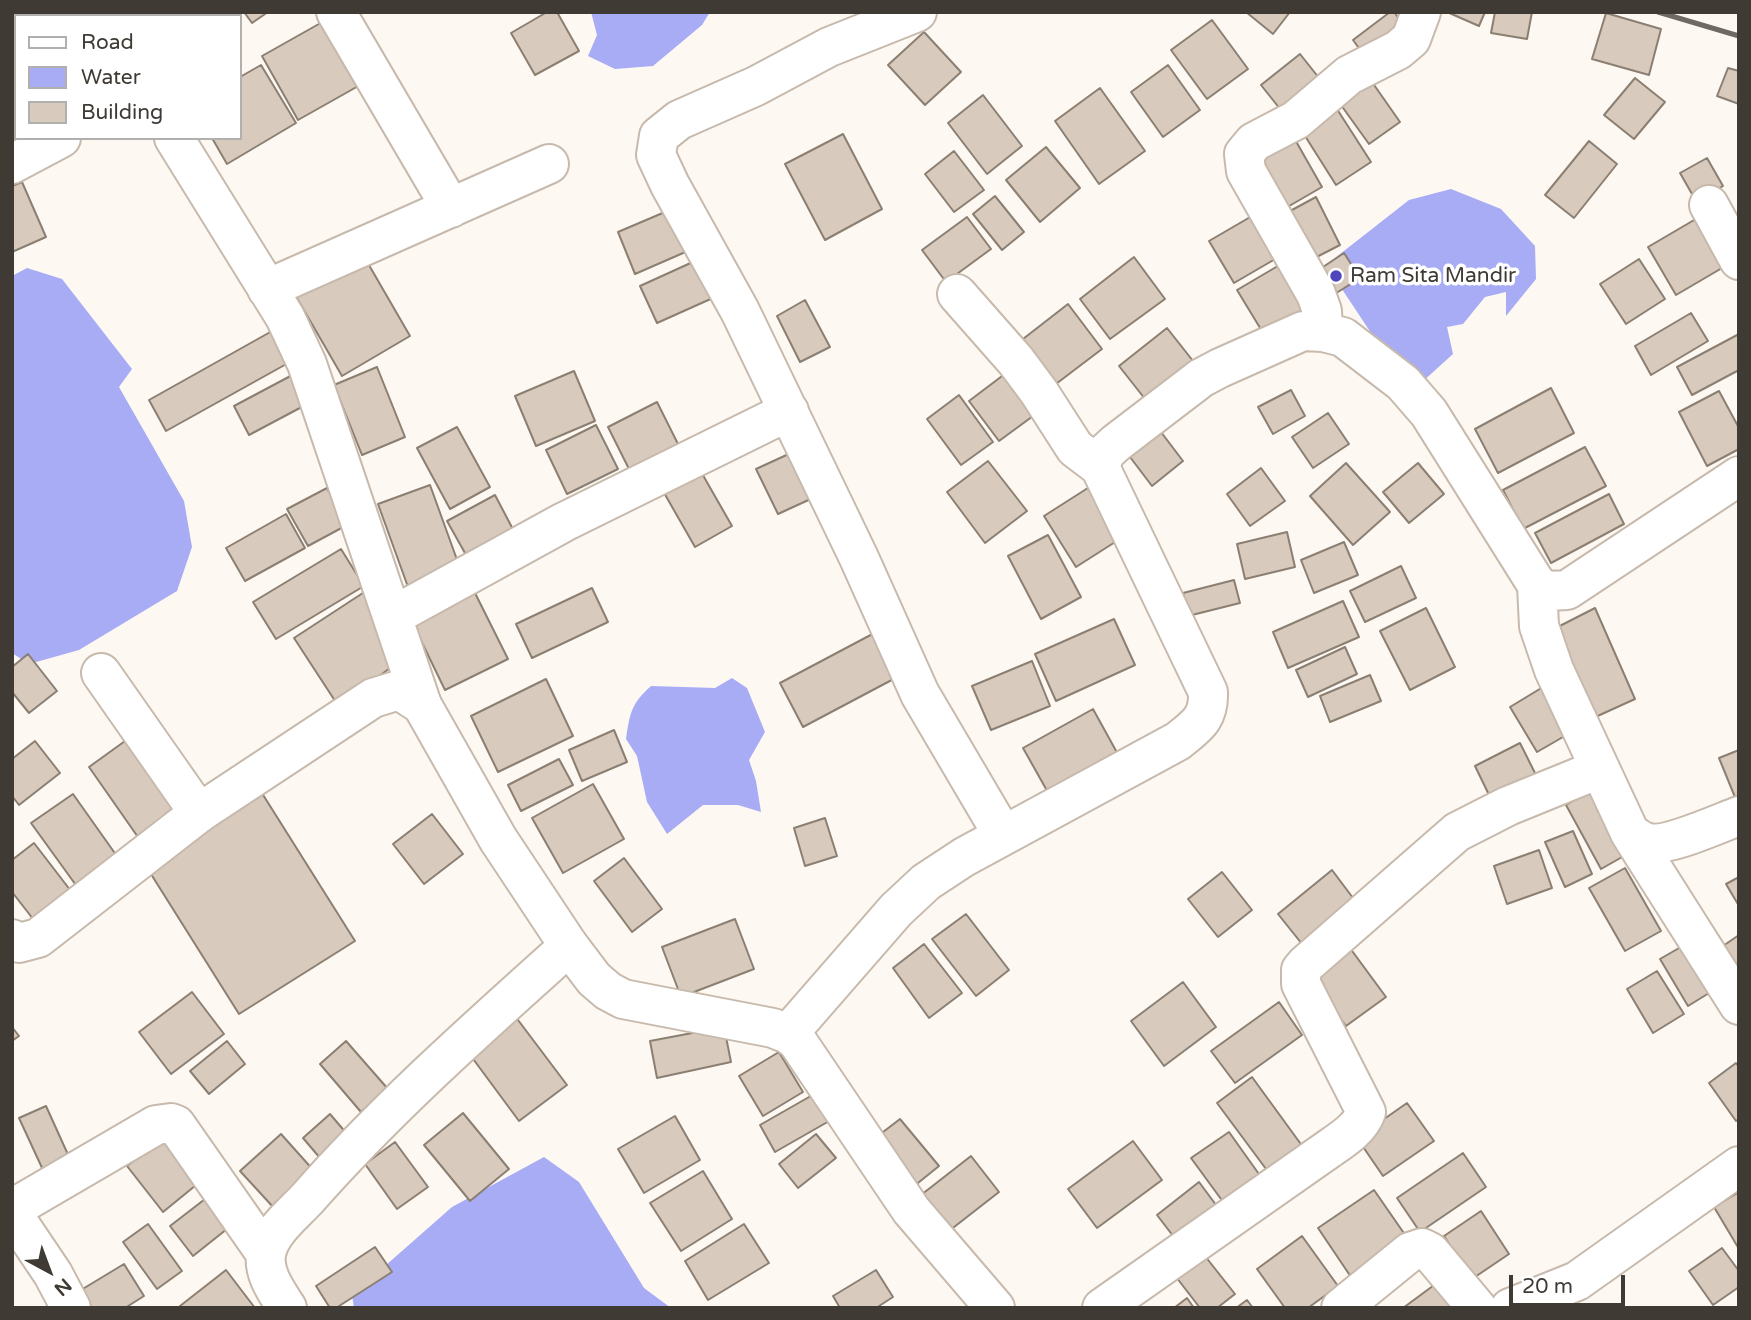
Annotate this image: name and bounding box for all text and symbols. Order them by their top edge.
legend [14,14,242,140]
text: Road [81,30,134,55]
text: Water [81,65,141,90]
text: Building [81,100,163,125]
place label: Ram Sita Mandir [1350,263,1516,289]
marker: Ram Sita Mandir [1328,268,1344,284]
north arrow [14,1236,84,1306]
scale bar [1513,1260,1628,1304]
text: N [50,1274,76,1300]
text: 20 m [1522,1274,1573,1299]

